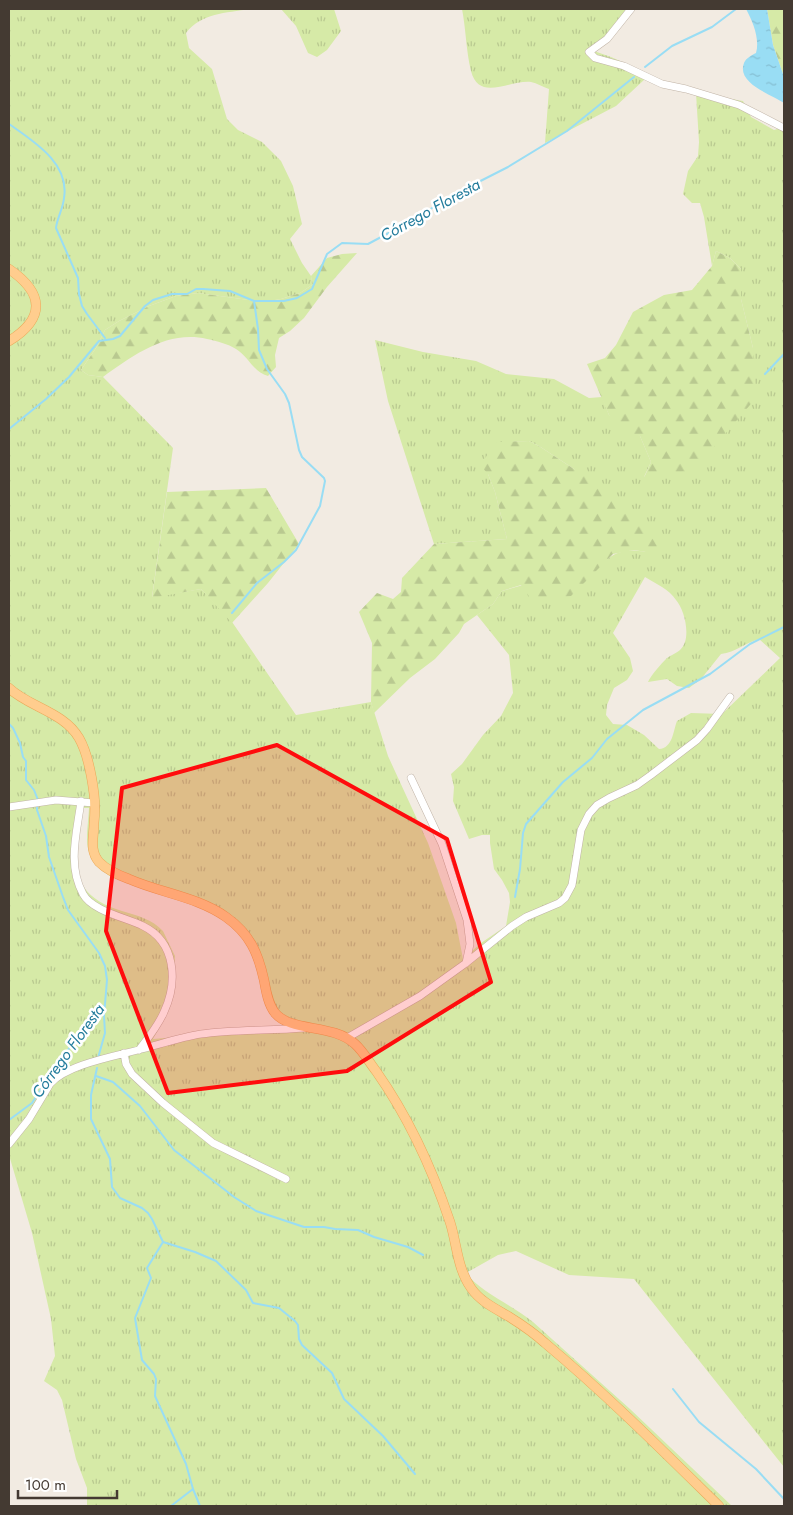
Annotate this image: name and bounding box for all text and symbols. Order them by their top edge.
water label: Córrego Floresta [376,173,484,247]
water label: Córrego Floresta [26,999,110,1103]
scale bar [18,1468,116,1500]
text: 100 m [25,1474,66,1496]

